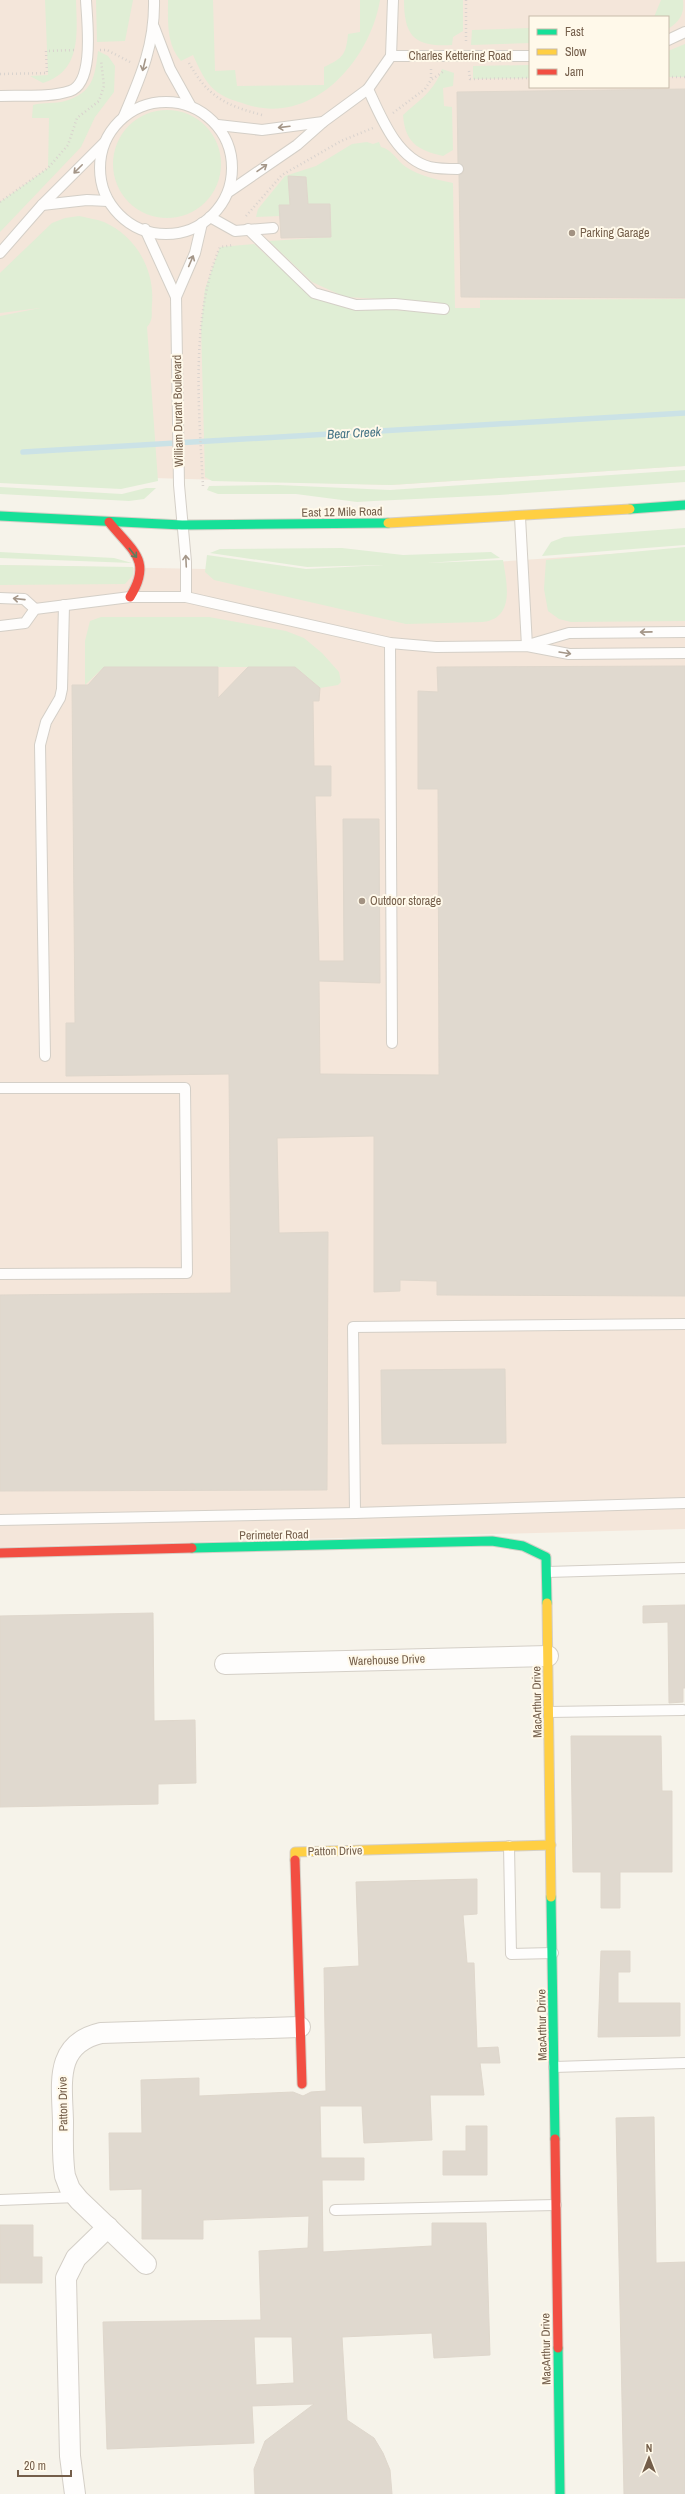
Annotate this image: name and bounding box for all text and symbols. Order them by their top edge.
legend [529,16,669,88]
text: Fast [565,24,584,40]
text: Slow [565,44,587,60]
street label: Charles Kettering Road [409,48,511,64]
one-way arrow [140,58,148,71]
text: Jam [565,64,584,80]
one-way arrow [278,124,291,131]
one-way arrow [73,164,83,174]
one-way arrow [256,164,267,172]
place label: Parking Garage [580,225,649,241]
marker: Parking Garage [567,228,577,238]
one-way arrow [188,256,195,268]
street label: William Durant Boulevard [169,355,187,467]
water label: Bear Creek [327,423,382,443]
street label: East 12 Mile Road [301,503,383,521]
one-way arrow [129,547,138,558]
one-way arrow [182,555,190,568]
one-way arrow [13,596,26,603]
one-way arrow [640,628,653,636]
one-way arrow [558,649,571,657]
place label: Outdoor storage [370,893,441,909]
marker: Outdoor storage [357,896,367,906]
street label: Perimeter Road [239,1526,309,1544]
street label: Warehouse Drive [349,1651,425,1669]
street label: MacArthur Drive [528,1666,546,1738]
street label: Patton Drive [308,1843,362,1859]
street label: MacArthur Drive [533,1989,551,2061]
street label: Patton Drive [55,2077,71,2131]
street label: MacArthur Drive [537,2313,555,2385]
north arrow [629,2438,669,2478]
text: N [646,2441,652,2455]
scale bar [18,2452,71,2478]
text: 20 m [24,2458,46,2474]

